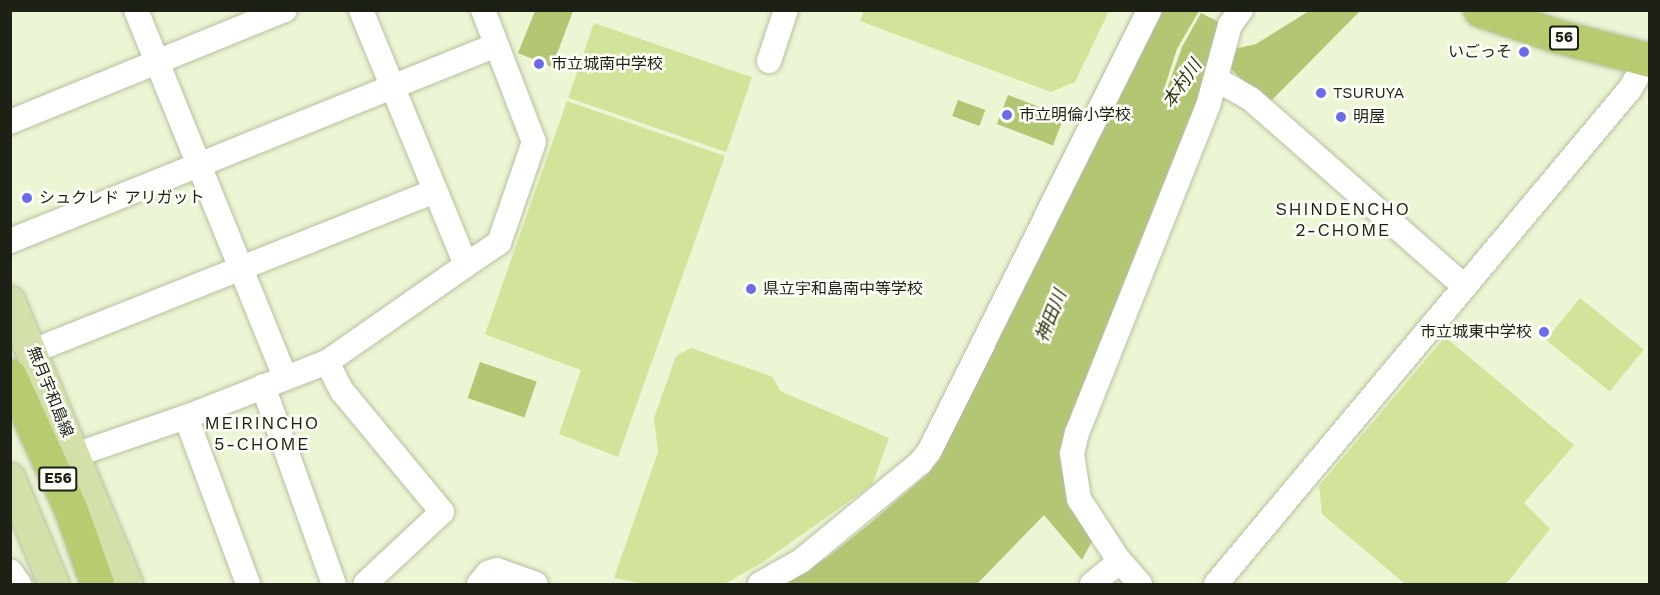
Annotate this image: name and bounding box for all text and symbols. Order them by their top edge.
road number: 56 [1549,26,1579,50]
place label: いごっそ [1448,42,1512,62]
marker: いごっそ [1517,45,1531,59]
place label: 市立城南中学校 [551,54,663,74]
water label: 本村川 [1158,56,1206,112]
marker: 市立城南中学校 [532,57,546,71]
place label: TSURUYA [1333,83,1404,103]
marker: TSURUYA [1314,86,1328,100]
place label: 市立明倫小学校 [1019,105,1131,125]
place label: 明屋 [1353,107,1385,127]
marker: 市立明倫小学校 [1000,108,1014,122]
marker: 明屋 [1334,110,1348,124]
place label: シュクレド アリガット [39,188,204,208]
marker: シュクレド アリガット [20,191,34,205]
district label: SHINDENCHO 2-CHOME [1276,199,1410,242]
place label: 県立宇和島南中等学校 [763,279,923,299]
marker: 県立宇和島南中等学校 [744,282,758,296]
water label: 神田川 [1031,287,1071,345]
place label: 市立城東中学校 [1420,322,1532,342]
marker: 市立城東中学校 [1537,325,1551,339]
street label: 無月宇和島線 [23,344,77,440]
district label: MEIRINCHO 5-CHOME [204,413,320,456]
road number: E56 [37,467,79,491]

